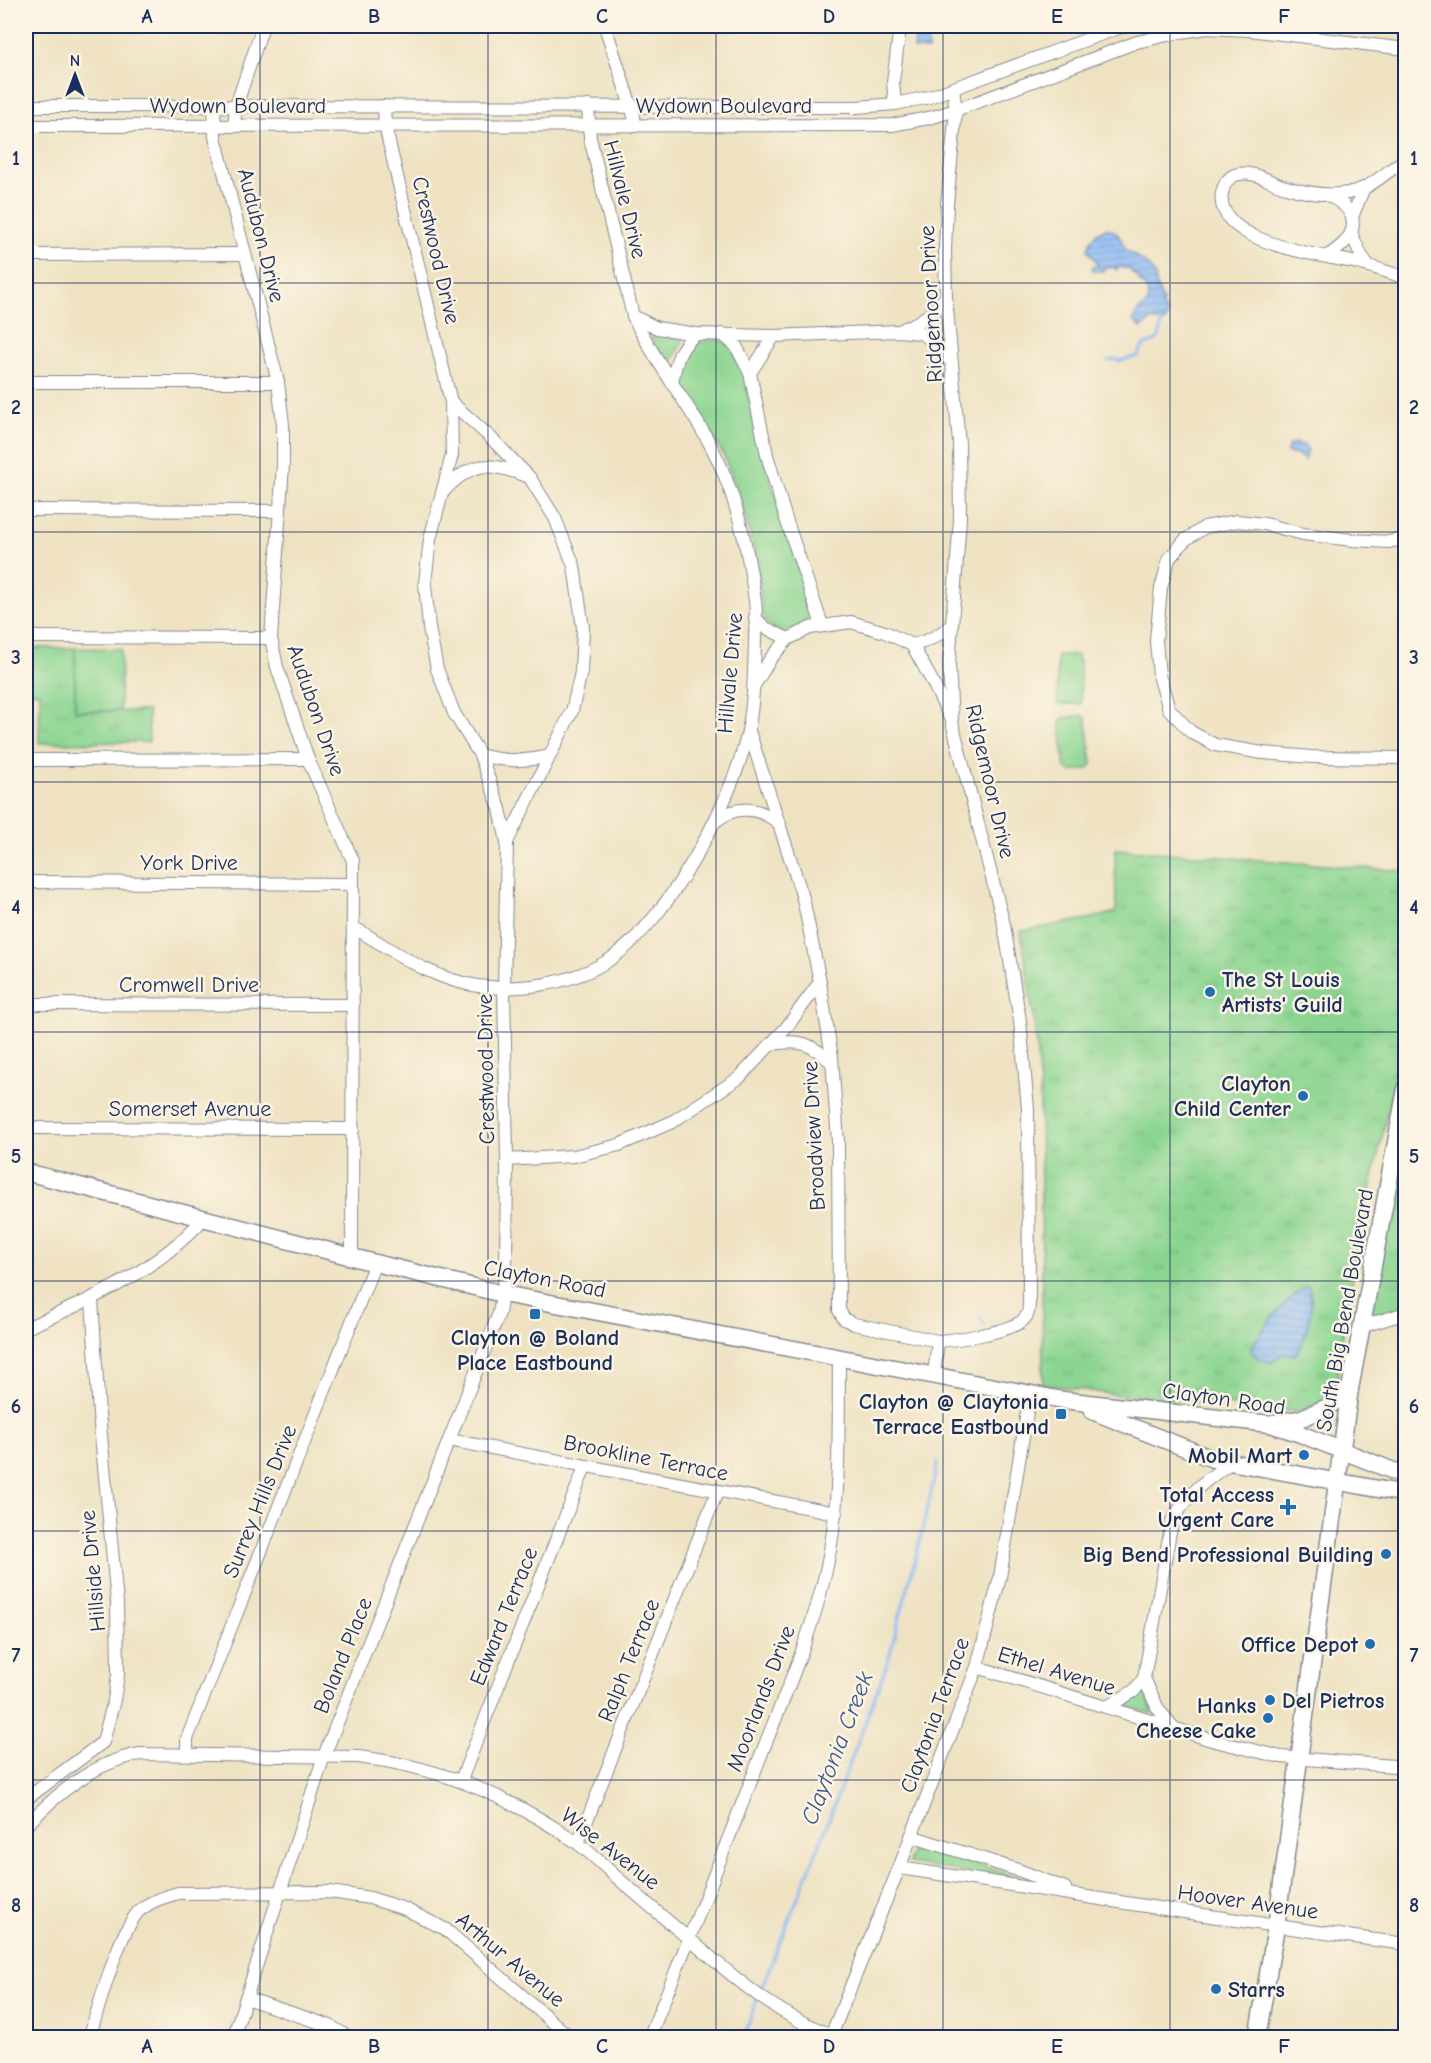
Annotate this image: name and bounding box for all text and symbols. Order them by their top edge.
text: A [141,5,153,28]
text: B [368,5,380,28]
text: C [596,5,608,28]
text: D [823,5,835,28]
text: E [1051,5,1063,28]
text: F [1278,5,1290,28]
north arrow [45,45,105,105]
text: N [70,52,80,70]
street label: Wydown Boulevard [150,93,326,119]
street label: Wydown Boulevard [636,93,812,119]
street label: Hillvale Drive [598,137,652,261]
text: 1 [12,147,20,170]
text: 1 [1410,147,1418,170]
street label: Audubon Drive [232,166,290,305]
street label: Crestwood Drive [406,174,466,327]
street label: Ridgemoor Drive [914,225,948,383]
text: 2 [11,396,21,419]
text: 2 [1409,396,1419,419]
street label: Hillvale Drive [712,612,748,735]
street label: Audubon Drive [281,641,351,779]
text: 3 [11,646,21,669]
text: 3 [1409,646,1419,669]
street label: Ridgemoor Drive [960,702,1020,861]
street label: York Drive [140,850,238,876]
text: 4 [11,896,21,919]
text: 4 [1409,896,1419,919]
place label: The St Louis Artists' Guild [1222,967,1343,1018]
street label: Cromwell Drive [119,972,259,998]
marker: The St Louis Artists' Guild [1203,985,1217,999]
street label: Crestwood Drive [472,993,500,1145]
street label: Broadview Drive [797,1061,831,1211]
place label: Clayton Child Center [1174,1071,1291,1122]
marker: Clayton Child Center [1296,1089,1310,1103]
street label: Somerset Avenue [109,1096,271,1122]
text: 5 [11,1145,21,1168]
text: 5 [1409,1145,1419,1168]
street label: South Big Bend Boulevard [1311,1187,1379,1434]
street label: Clayton Road [482,1254,608,1304]
marker: Clayton @ Boland Place Eastbound [528,1307,542,1321]
place label: Clayton @ Boland Place Eastbound [451,1325,619,1376]
street label: Clayton Road [1161,1378,1287,1420]
place label: Clayton @ Claytonia Terrace Eastbound [859,1389,1049,1440]
text: 6 [11,1395,21,1418]
text: 6 [1409,1395,1419,1418]
marker: Clayton @ Claytonia Terrace Eastbound [1054,1407,1068,1421]
street label: Surrey Hills Drive [217,1421,303,1582]
street label: Brookline Terrace [561,1429,730,1487]
place label: Mobil Mart [1188,1443,1293,1469]
marker: Mobil Mart [1297,1448,1311,1462]
place label: Total Access Urgent Care [1158,1482,1274,1533]
marker: Total Access Urgent Care [1279,1498,1297,1516]
street label: Hillside Drive [75,1509,111,1633]
place label: Big Bend Professional Building [1083,1542,1374,1568]
street label: Edward Terrace [464,1543,543,1689]
marker: Big Bend Professional Building [1379,1547,1393,1561]
street label: Boland Place [308,1594,378,1717]
street label: Ralph Terrace [592,1595,665,1726]
street label: Moorlands Drive [721,1622,801,1775]
place label: Office Depot [1241,1632,1359,1658]
street label: Claytonia Terrace [895,1634,975,1797]
marker: Office Depot [1363,1637,1377,1651]
street label: Ethel Avenue [995,1641,1119,1701]
text: 7 [12,1644,21,1667]
text: 7 [1410,1644,1419,1667]
water label: Claytonia Creek [795,1667,879,1828]
place label: Del Pietros [1282,1688,1384,1714]
place label: Hanks Cheese Cake [1136,1693,1256,1744]
marker: Del Pietros [1263,1693,1277,1707]
marker: Hanks Cheese Cake [1261,1711,1275,1725]
street label: Wise Avenue [556,1802,665,1896]
street label: Hoover Avenue [1176,1879,1320,1925]
text: 8 [11,1894,21,1917]
text: 8 [1409,1894,1419,1917]
street label: Arthur Avenue [451,1907,570,2013]
place label: Starrs [1228,1977,1285,2003]
marker: Starrs [1209,1982,1223,1996]
text: A [141,2035,153,2058]
text: B [368,2035,380,2058]
text: C [596,2035,608,2058]
text: D [823,2035,835,2058]
text: E [1051,2035,1063,2058]
text: F [1278,2035,1290,2058]

